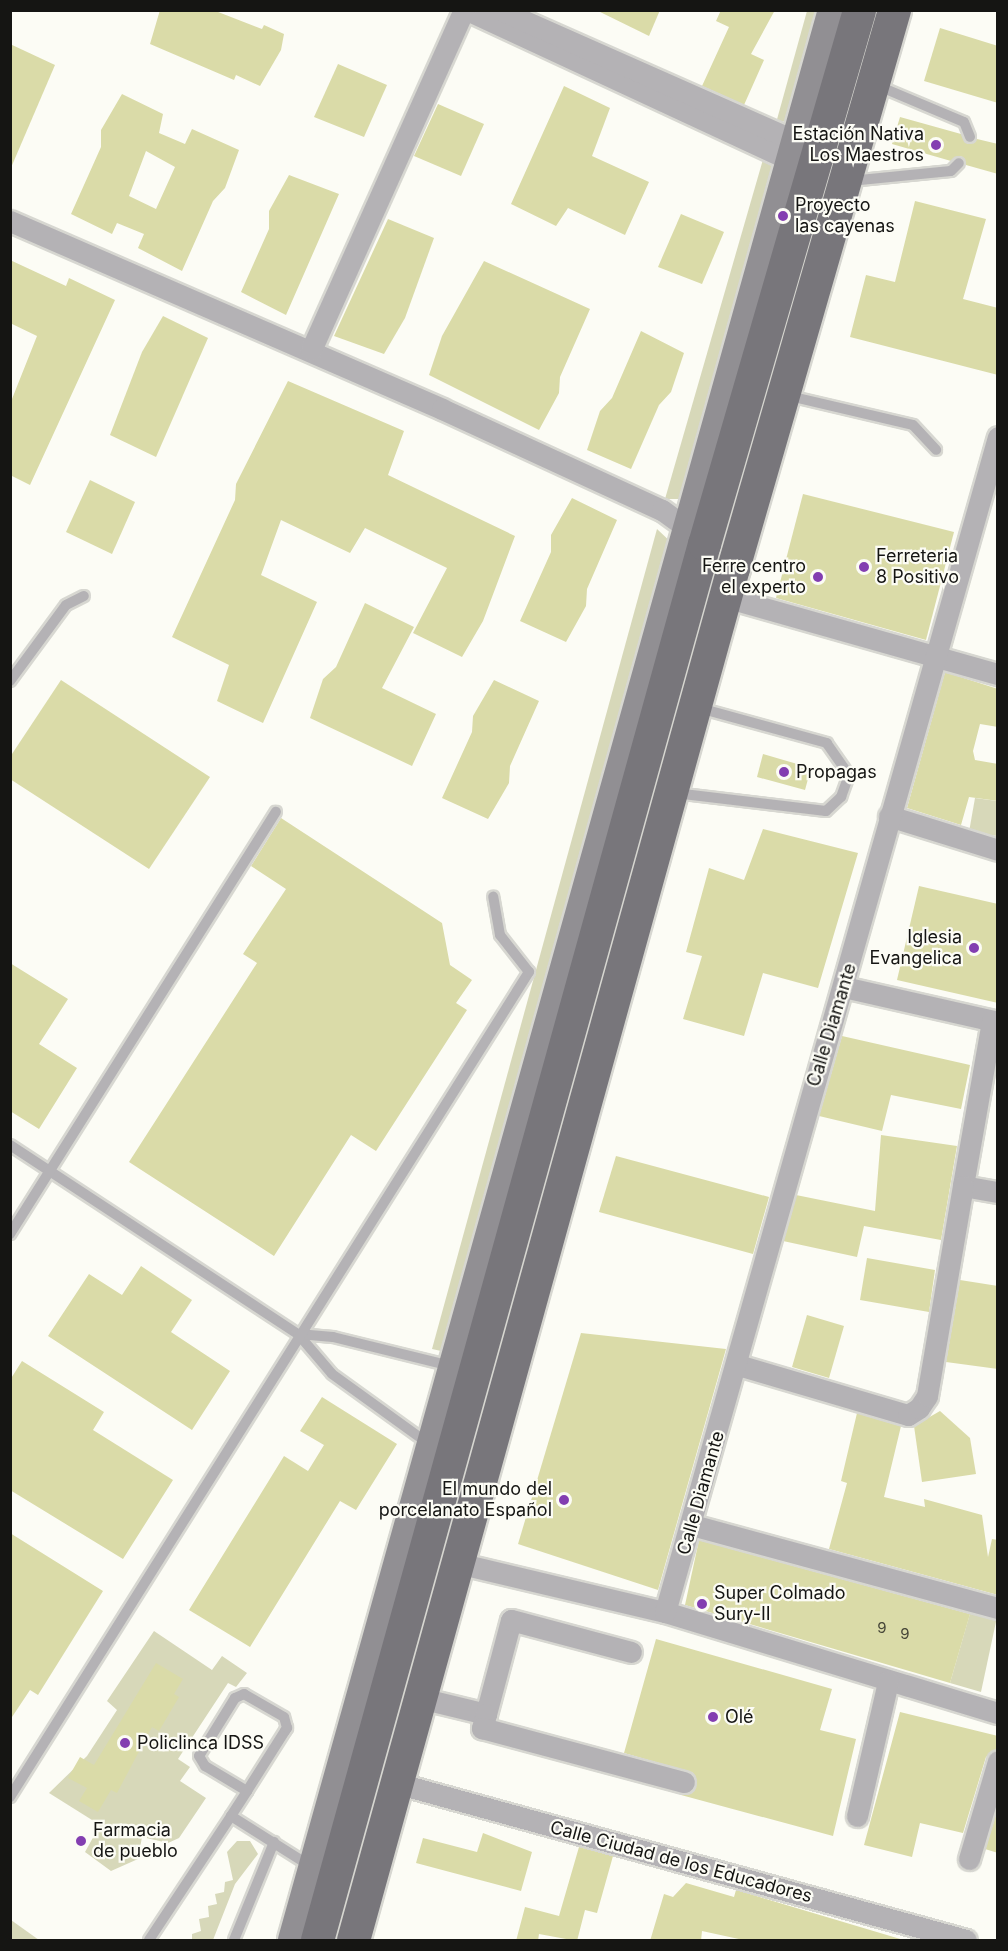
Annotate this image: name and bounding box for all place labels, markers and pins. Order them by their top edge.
place label: Estación Nativa Los Maestros [792,124,924,166]
marker: Estación Nativa Los Maestros [929,138,943,152]
place label: Proyecto las cayenas [795,195,895,238]
marker: Proyecto las cayenas [776,209,790,223]
place label: Ferreteria 8 Positivo [876,546,959,588]
place label: Ferre centro el experto [702,556,806,598]
marker: Ferreteria 8 Positivo [857,560,871,574]
marker: Ferre centro el experto [811,570,825,584]
place label: Propagas [796,761,877,783]
marker: Propagas [777,765,791,779]
place label: Iglesia Evangelica [870,927,962,970]
marker: Iglesia Evangelica [967,941,981,955]
place label: El mundo del porcelanato Español [379,1479,552,1522]
marker: El mundo del porcelanato Español [557,1493,571,1507]
place label: Super Colmado Sury-II [714,1583,846,1626]
marker: Super Colmado Sury-II [695,1597,709,1611]
place label: Olé [725,1706,754,1728]
marker: Olé [706,1710,720,1724]
place label: Policlinca IDSS [137,1732,264,1754]
marker: Policlinca IDSS [118,1736,132,1750]
place label: Farmacia de pueblo [93,1820,178,1862]
marker: Farmacia de pueblo [74,1834,88,1848]

